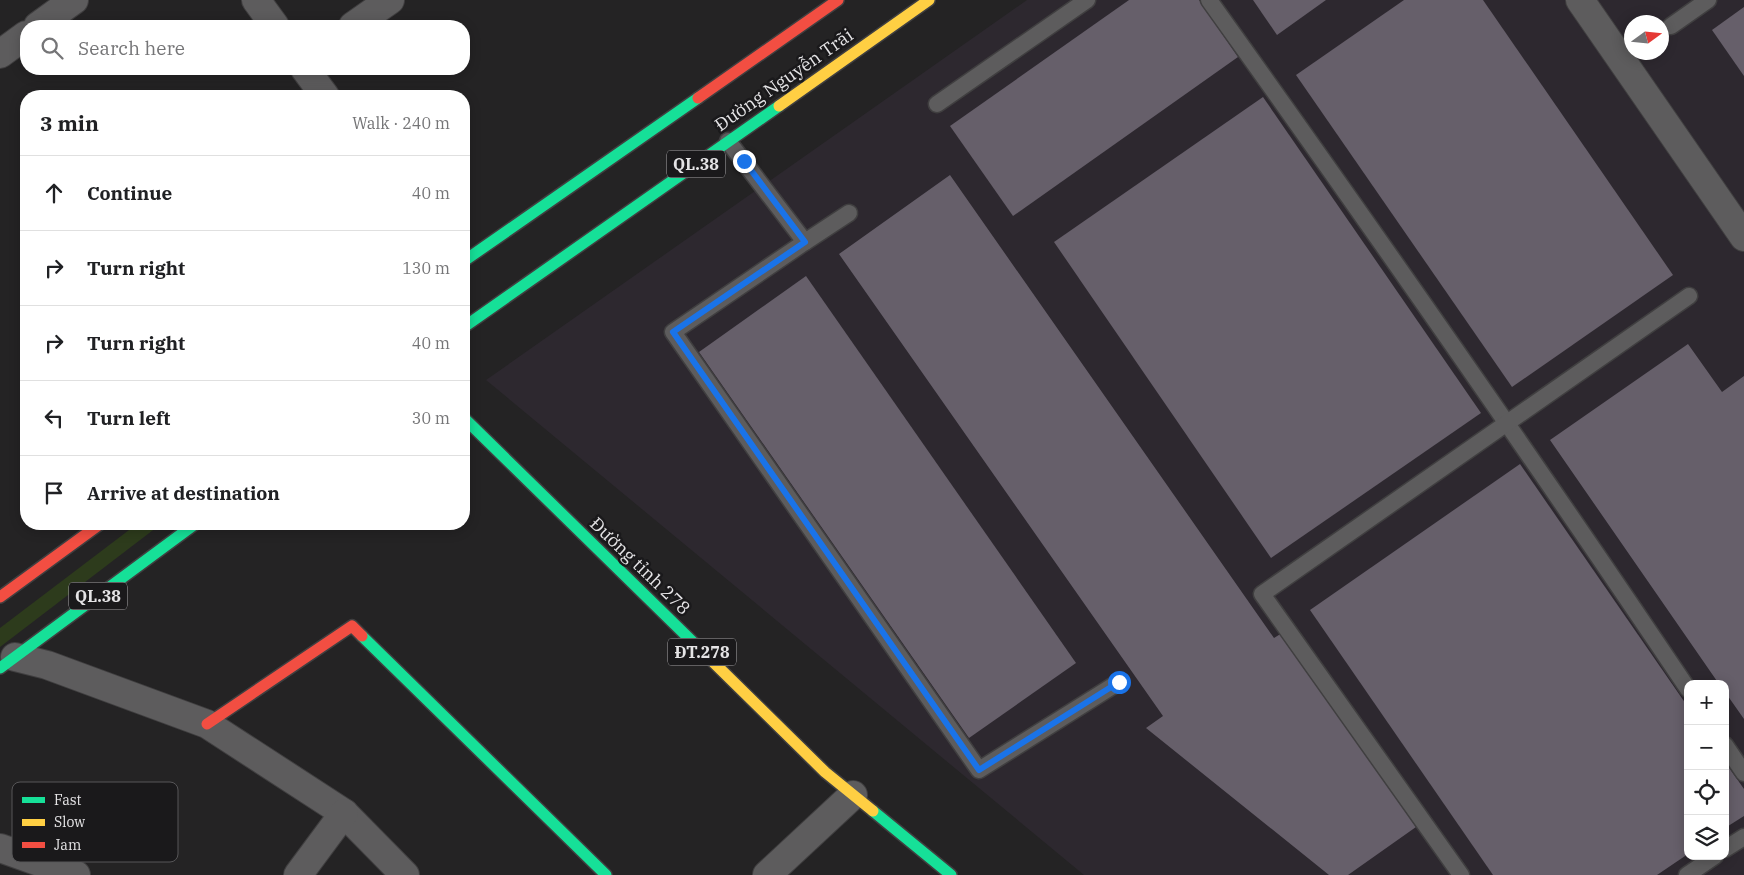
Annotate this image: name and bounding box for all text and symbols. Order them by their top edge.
north arrow [1624,15,1669,60]
search box [20,20,470,75]
street label: Đường Nguyễn Trãi [710,23,858,136]
icon: search [38,34,66,62]
text: Search here [78,36,185,60]
text: 3 min [40,109,99,137]
text: Walk · 240 m [352,113,450,133]
road number: QL.38 [667,150,725,178]
route end [733,150,756,173]
icon: ahead [40,179,68,207]
text: Continue [87,181,172,205]
text: 40 m [412,183,450,203]
icon: right [40,254,68,282]
text: Turn right [87,256,185,280]
text: 130 m [402,258,450,278]
icon: right [40,329,68,357]
text: Turn right [87,331,185,355]
text: 40 m [412,333,450,353]
icon: left [40,404,68,432]
text: Turn left [87,406,170,430]
text: 30 m [412,408,450,428]
icon: arrive [40,479,68,507]
text: Arrive at destination [87,481,280,505]
street label: Đường tỉnh 278 [585,512,695,619]
road number: QL.38 [69,582,127,610]
road number: ĐT.278 [668,638,736,666]
route start [1108,671,1131,694]
map controls [1684,680,1729,860]
button: + [1684,680,1729,725]
button: − [1684,725,1729,770]
button: locate [1684,770,1729,815]
legend [12,782,178,862]
text: Fast [54,791,82,809]
text: Slow [54,813,85,831]
button: layers [1684,815,1729,860]
text: Jam [54,836,81,854]

